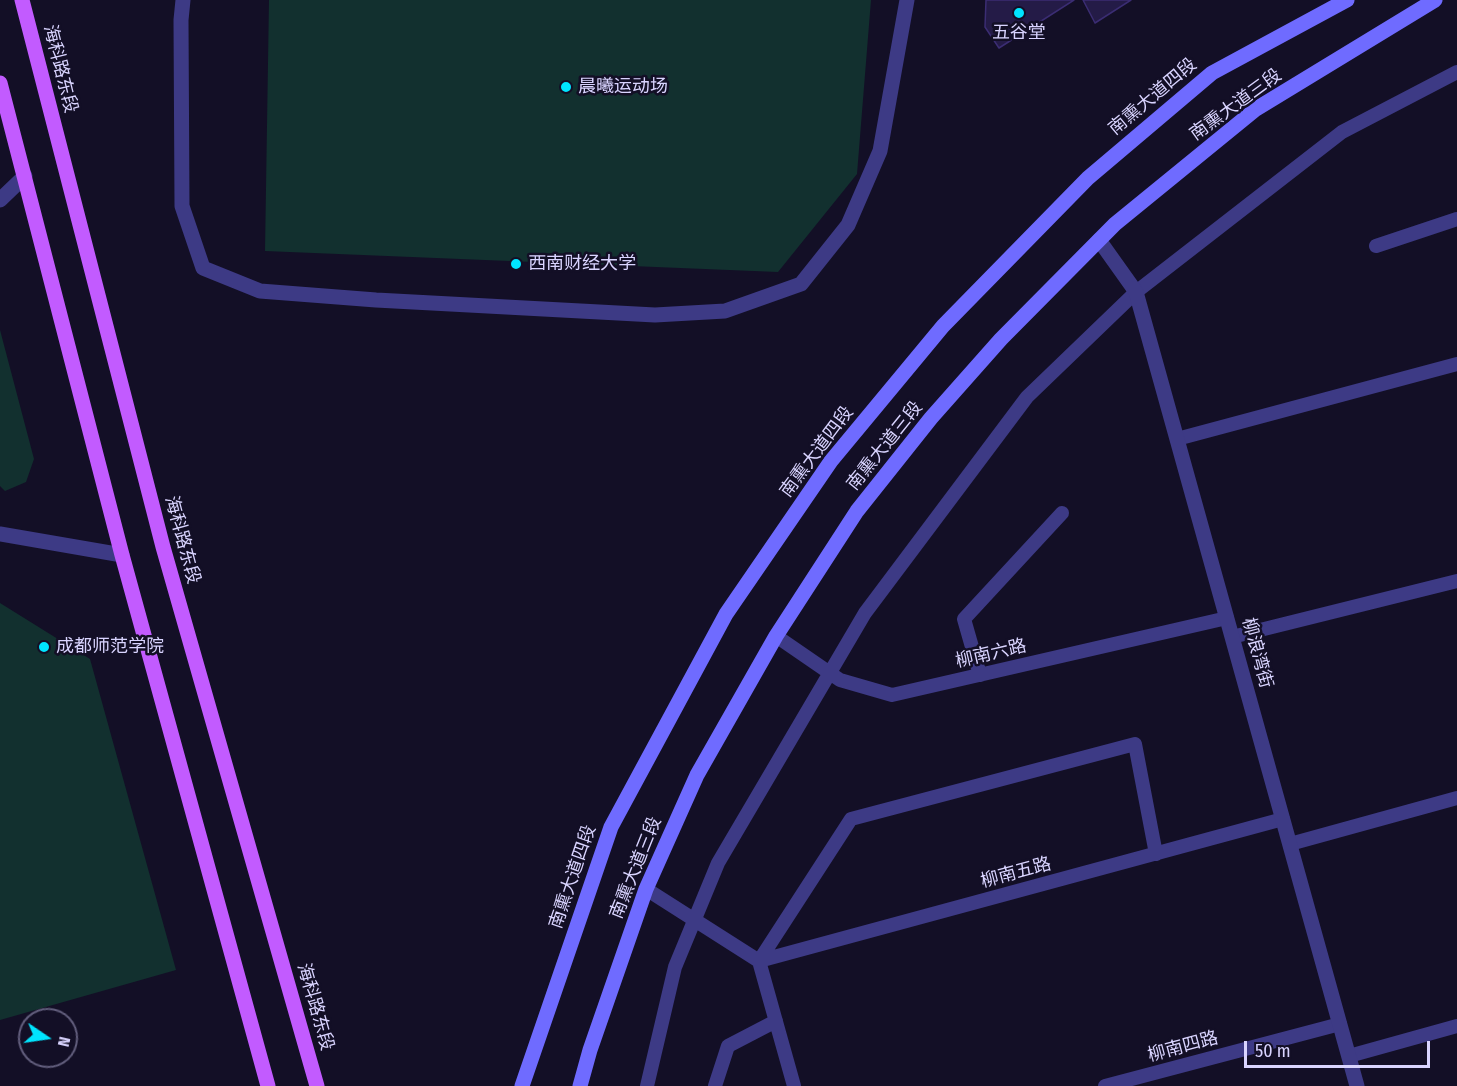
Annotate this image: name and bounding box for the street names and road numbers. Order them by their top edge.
street label: 海科路东段 [39,23,81,115]
street label: 南熏大道四段 [1105,54,1201,140]
street label: 南熏大道三段 [1186,65,1286,145]
street label: 南熏大道三段 [843,397,927,495]
street label: 南熏大道四段 [776,402,858,502]
street label: 海科路东段 [160,494,204,586]
street label: 柳浪湾街 [1237,615,1277,691]
street label: 柳南六路 [953,635,1029,673]
street label: 南熏大道三段 [606,814,666,922]
street label: 南熏大道四段 [545,822,601,932]
street label: 柳南五路 [978,853,1054,893]
street label: 海科路东段 [292,961,338,1053]
street label: 柳南四路 [1145,1027,1221,1067]

